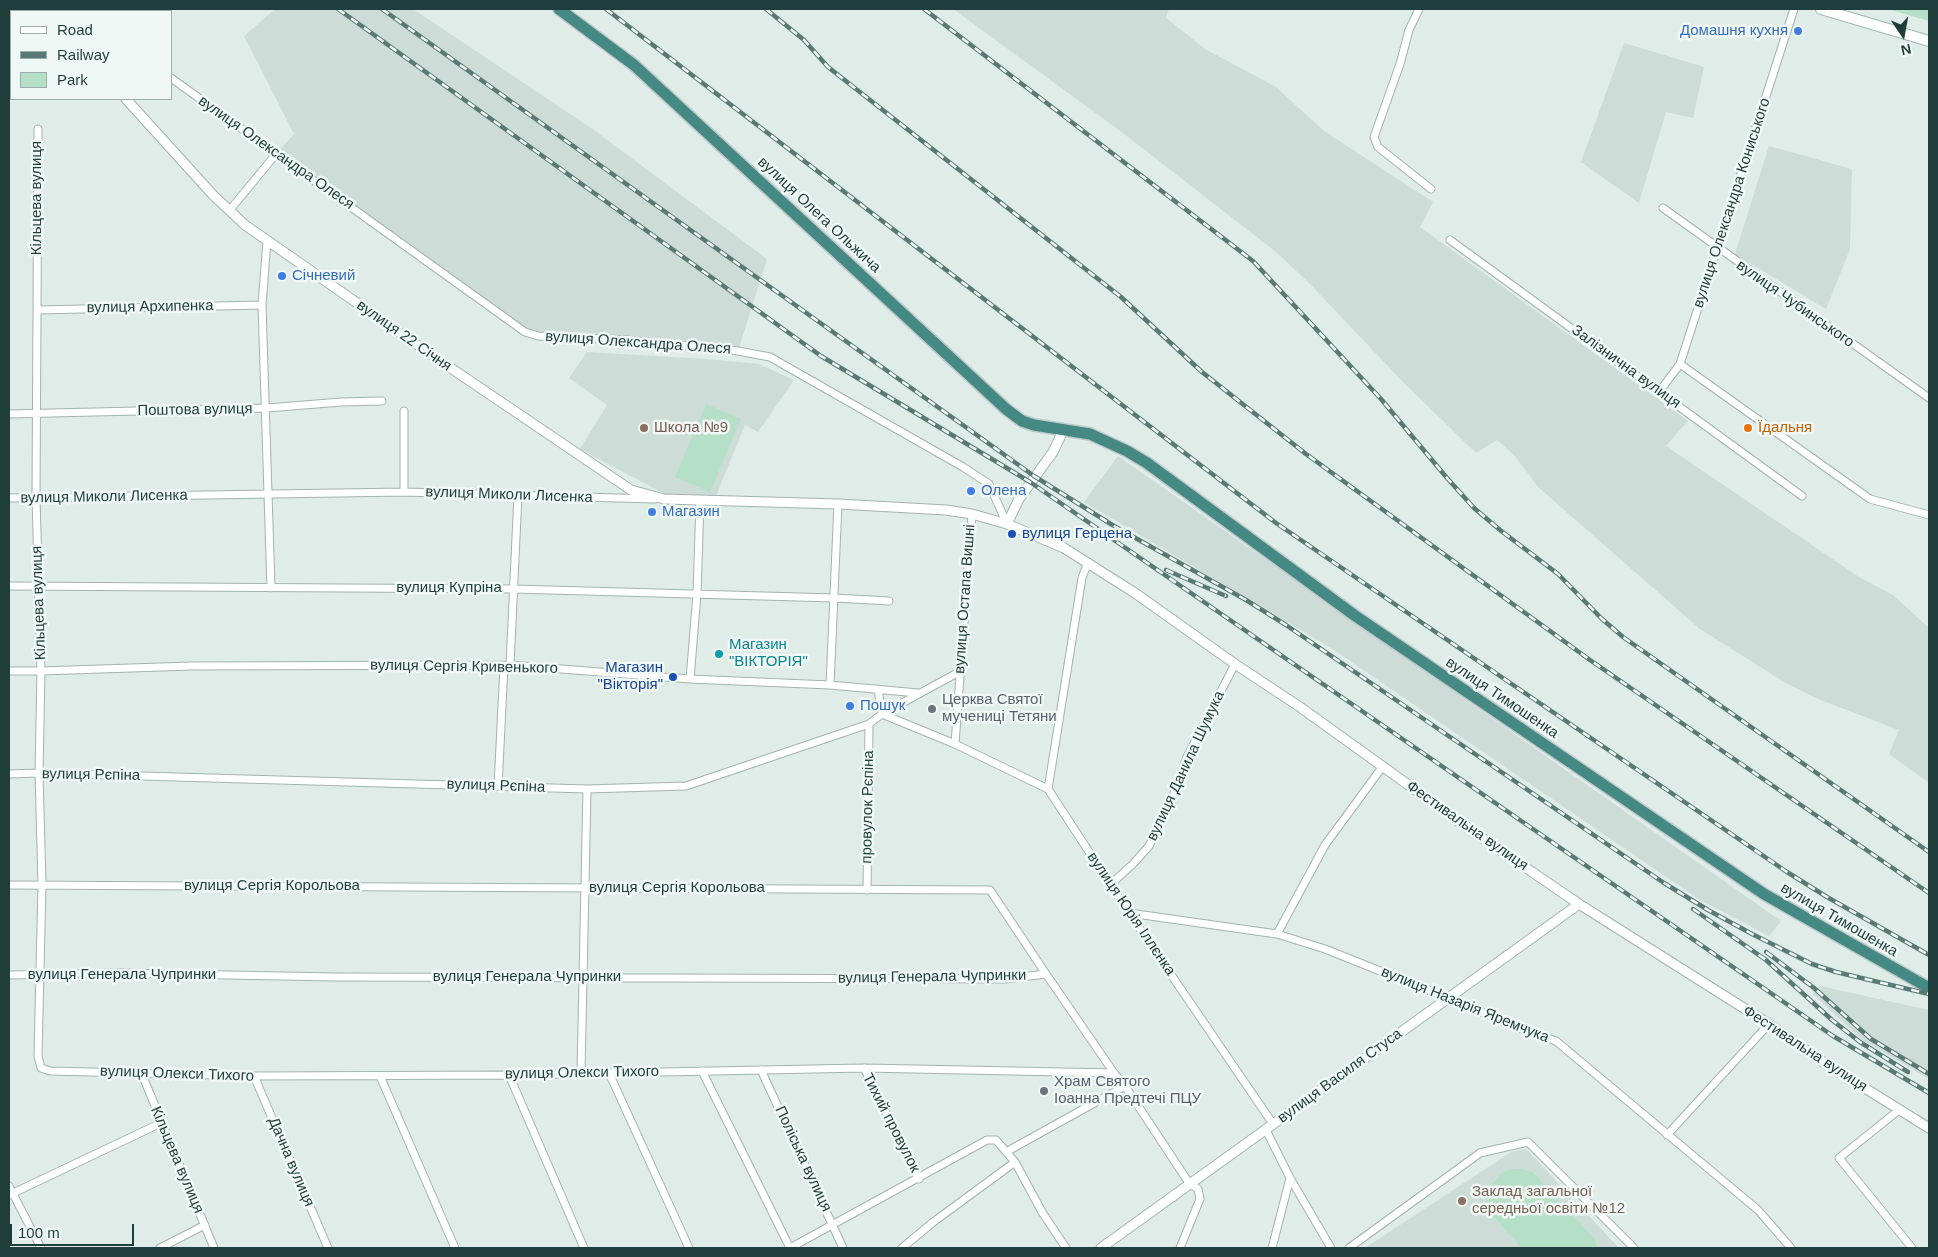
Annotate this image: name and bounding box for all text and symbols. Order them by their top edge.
legend [10,10,172,100]
north arrow [1878,10,1928,60]
text: Road [57,21,93,38]
place label: Домашня кухня [1680,22,1788,40]
marker: Домашня кухня [1792,25,1804,37]
text: N [1900,41,1913,59]
text: Railway [57,46,110,63]
text: Park [57,71,88,88]
street label: вулиця Олександра Олеся [195,92,357,214]
street label: вулиця Олександра Кониського [1690,96,1774,310]
street label: Кільцева вулиця [28,141,46,255]
street label: вулиця Олега Ольжича [754,153,884,277]
street label: вулиця Чубинського [1733,257,1857,351]
place label: Січневий [292,267,355,285]
marker: Січневий [276,270,288,282]
street label: вулиця 22 Січня [353,296,455,376]
street label: вулиця Архипенка [86,297,214,317]
street label: Залізнична вулиця [1568,321,1684,413]
street label: вулиця Олександра Олеся [545,328,731,358]
street label: Поштова вулиця [137,400,253,420]
place label: Школа №9 [654,419,728,437]
place label: Їдальня [1758,419,1812,437]
marker: Школа №9 [638,422,650,434]
marker: Їдальня [1742,422,1754,434]
place label: Олена [981,482,1026,500]
street label: вулиця Миколи Лисенка [425,483,593,507]
marker: Олена [965,485,977,497]
street label: вулиця Миколи Лисенка [20,487,188,507]
place label: Магазин [662,503,720,521]
marker: Магазин [646,506,658,518]
street label: вулиця Остапа Вишні [951,524,979,674]
place label: вулиця Герцена [1022,525,1132,543]
marker: вулиця Герцена [1006,528,1018,540]
street label: Кільцева вулиця [28,546,50,660]
street label: вулиця Купріна [396,579,502,597]
place label: Магазин "ВІКТОРІЯ" [729,636,808,671]
marker: Магазин "ВІКТОРІЯ" [713,648,725,660]
street label: вулиця Тимошенка [1442,654,1562,742]
street label: вулиця Сергія Кривенького [370,656,558,678]
place label: Магазин "Вікторія" [597,659,663,694]
marker: Магазин "Вікторія" [667,671,679,683]
street label: вулиця Данила Шумука [1143,688,1229,844]
place label: Церква Святої мучениці Тетяни [942,691,1057,726]
place label: Пошук [860,697,905,715]
marker: Пошук [844,700,856,712]
marker: Церква Святої мучениці Тетяни [926,703,938,715]
street label: провулок Рєпіна [858,750,878,864]
street label: вулиця Рєпіна [42,765,140,785]
street label: вулиця Рєпіна [446,775,546,797]
street label: Фестивальна вулиця [1403,777,1531,875]
street label: вулиця Юрія Іллєнка [1083,849,1179,979]
street label: вулиця Сергія Корольова [184,877,360,895]
street label: вулиця Сергія Корольова [589,879,765,897]
street label: вулиця Тимошенка [1777,879,1901,961]
street label: вулиця Назарія Яремчука [1378,963,1552,1047]
street label: вулиця Генерала Чупринки [28,966,216,984]
street label: вулиця Генерала Чупринки [838,966,1026,988]
street label: вулиця Генерала Чупринки [433,968,621,986]
street label: Фестивальна вулиця [1739,1002,1871,1096]
street label: вулиця Василя Стуса [1274,1025,1406,1127]
street label: вулиця Олекси Тихого [100,1062,254,1086]
street label: вулиця Олекси Тихого [505,1063,659,1083]
street label: Тихий провулок [858,1070,924,1176]
place label: Храм Святого Іоанна Предтечі ПЦУ [1054,1073,1201,1108]
marker: Храм Святого Іоанна Предтечі ПЦУ [1038,1085,1050,1097]
street label: Поліська вулиця [771,1103,835,1215]
street label: Кільцева вулиця [146,1104,208,1216]
street label: Дачна вулиця [264,1115,318,1209]
place label: Заклад загальної середньої освіти №12 [1472,1183,1625,1218]
marker: Заклад загальної середньої освіти №12 [1456,1195,1468,1207]
scale bar [12,1214,136,1246]
text: 100 m [18,1224,60,1241]

